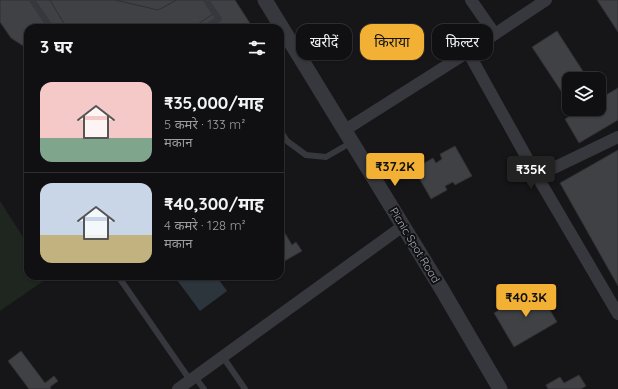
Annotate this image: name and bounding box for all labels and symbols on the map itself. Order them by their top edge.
pin: ₹37.2K [362,153,428,187]
pin: ₹35K [507,156,555,190]
street label: Picnic Spot Road [387,205,443,285]
pin: ₹40.3K [493,284,559,318]

